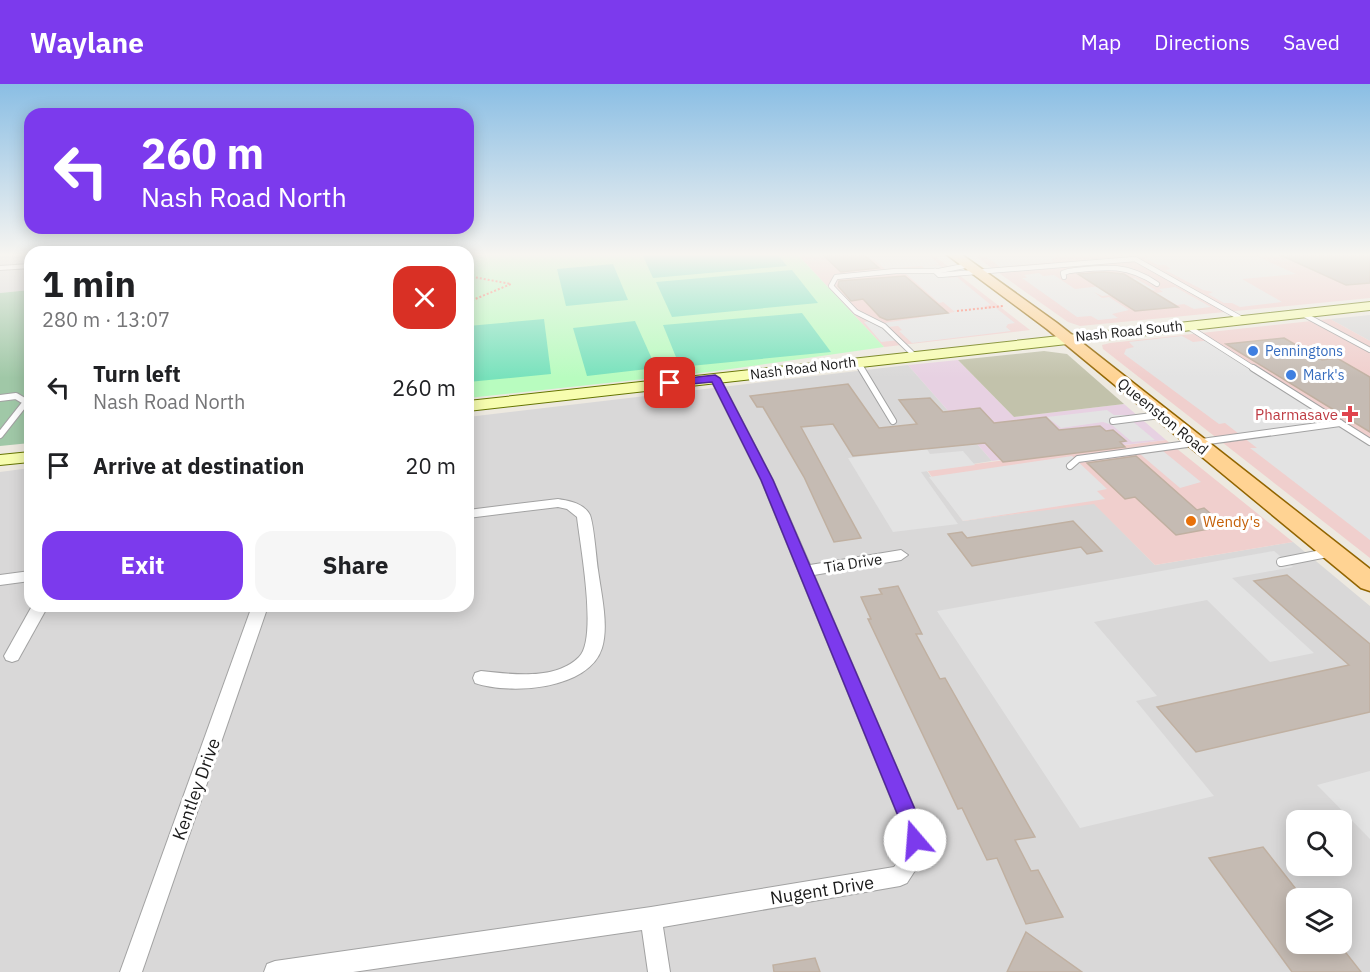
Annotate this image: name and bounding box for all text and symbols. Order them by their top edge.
text: Waylane [30,24,144,61]
text: Map [1081,28,1121,56]
text: Directions [1154,28,1250,56]
text: Saved [1283,28,1340,56]
text: 260 m [141,126,264,181]
icon: left [42,132,120,210]
text: Nash Road North [141,179,347,214]
text: 1 min [42,260,136,307]
button: close [393,266,456,329]
text: 280 m · 13:07 [42,306,170,333]
street label: Nash Road South [1074,316,1184,346]
place label: Penningtons [1265,342,1343,360]
marker: Penningtons [1246,344,1260,358]
street label: Nash Road North [749,353,857,383]
pin [644,357,695,408]
text: Turn left [93,359,181,388]
icon: arrive [653,366,686,399]
place label: Mark's [1303,366,1345,384]
marker: Mark's [1284,368,1298,382]
icon: left [42,371,75,404]
text: 260 m [392,373,456,402]
street label: Queenston Road [1114,374,1212,458]
text: Nash Road North [93,388,245,415]
place label: Pharmasave [1255,405,1338,424]
marker: Pharmasave [1343,407,1357,421]
icon: arrive [42,449,75,482]
text: Arrive at destination [93,451,304,480]
text: 20 m [405,451,456,480]
place label: Wendy's [1203,512,1260,531]
marker: Wendy's [1184,514,1198,528]
button: Exit [42,531,243,600]
button: Share [255,531,456,600]
street label: Tia Drive [823,549,883,577]
street label: Kentley Drive [167,735,225,843]
position arrow [883,808,947,872]
map controls [1286,810,1352,954]
button: search [1286,810,1352,876]
street label: Nugent Drive [768,870,876,910]
button: layers [1286,888,1352,954]

